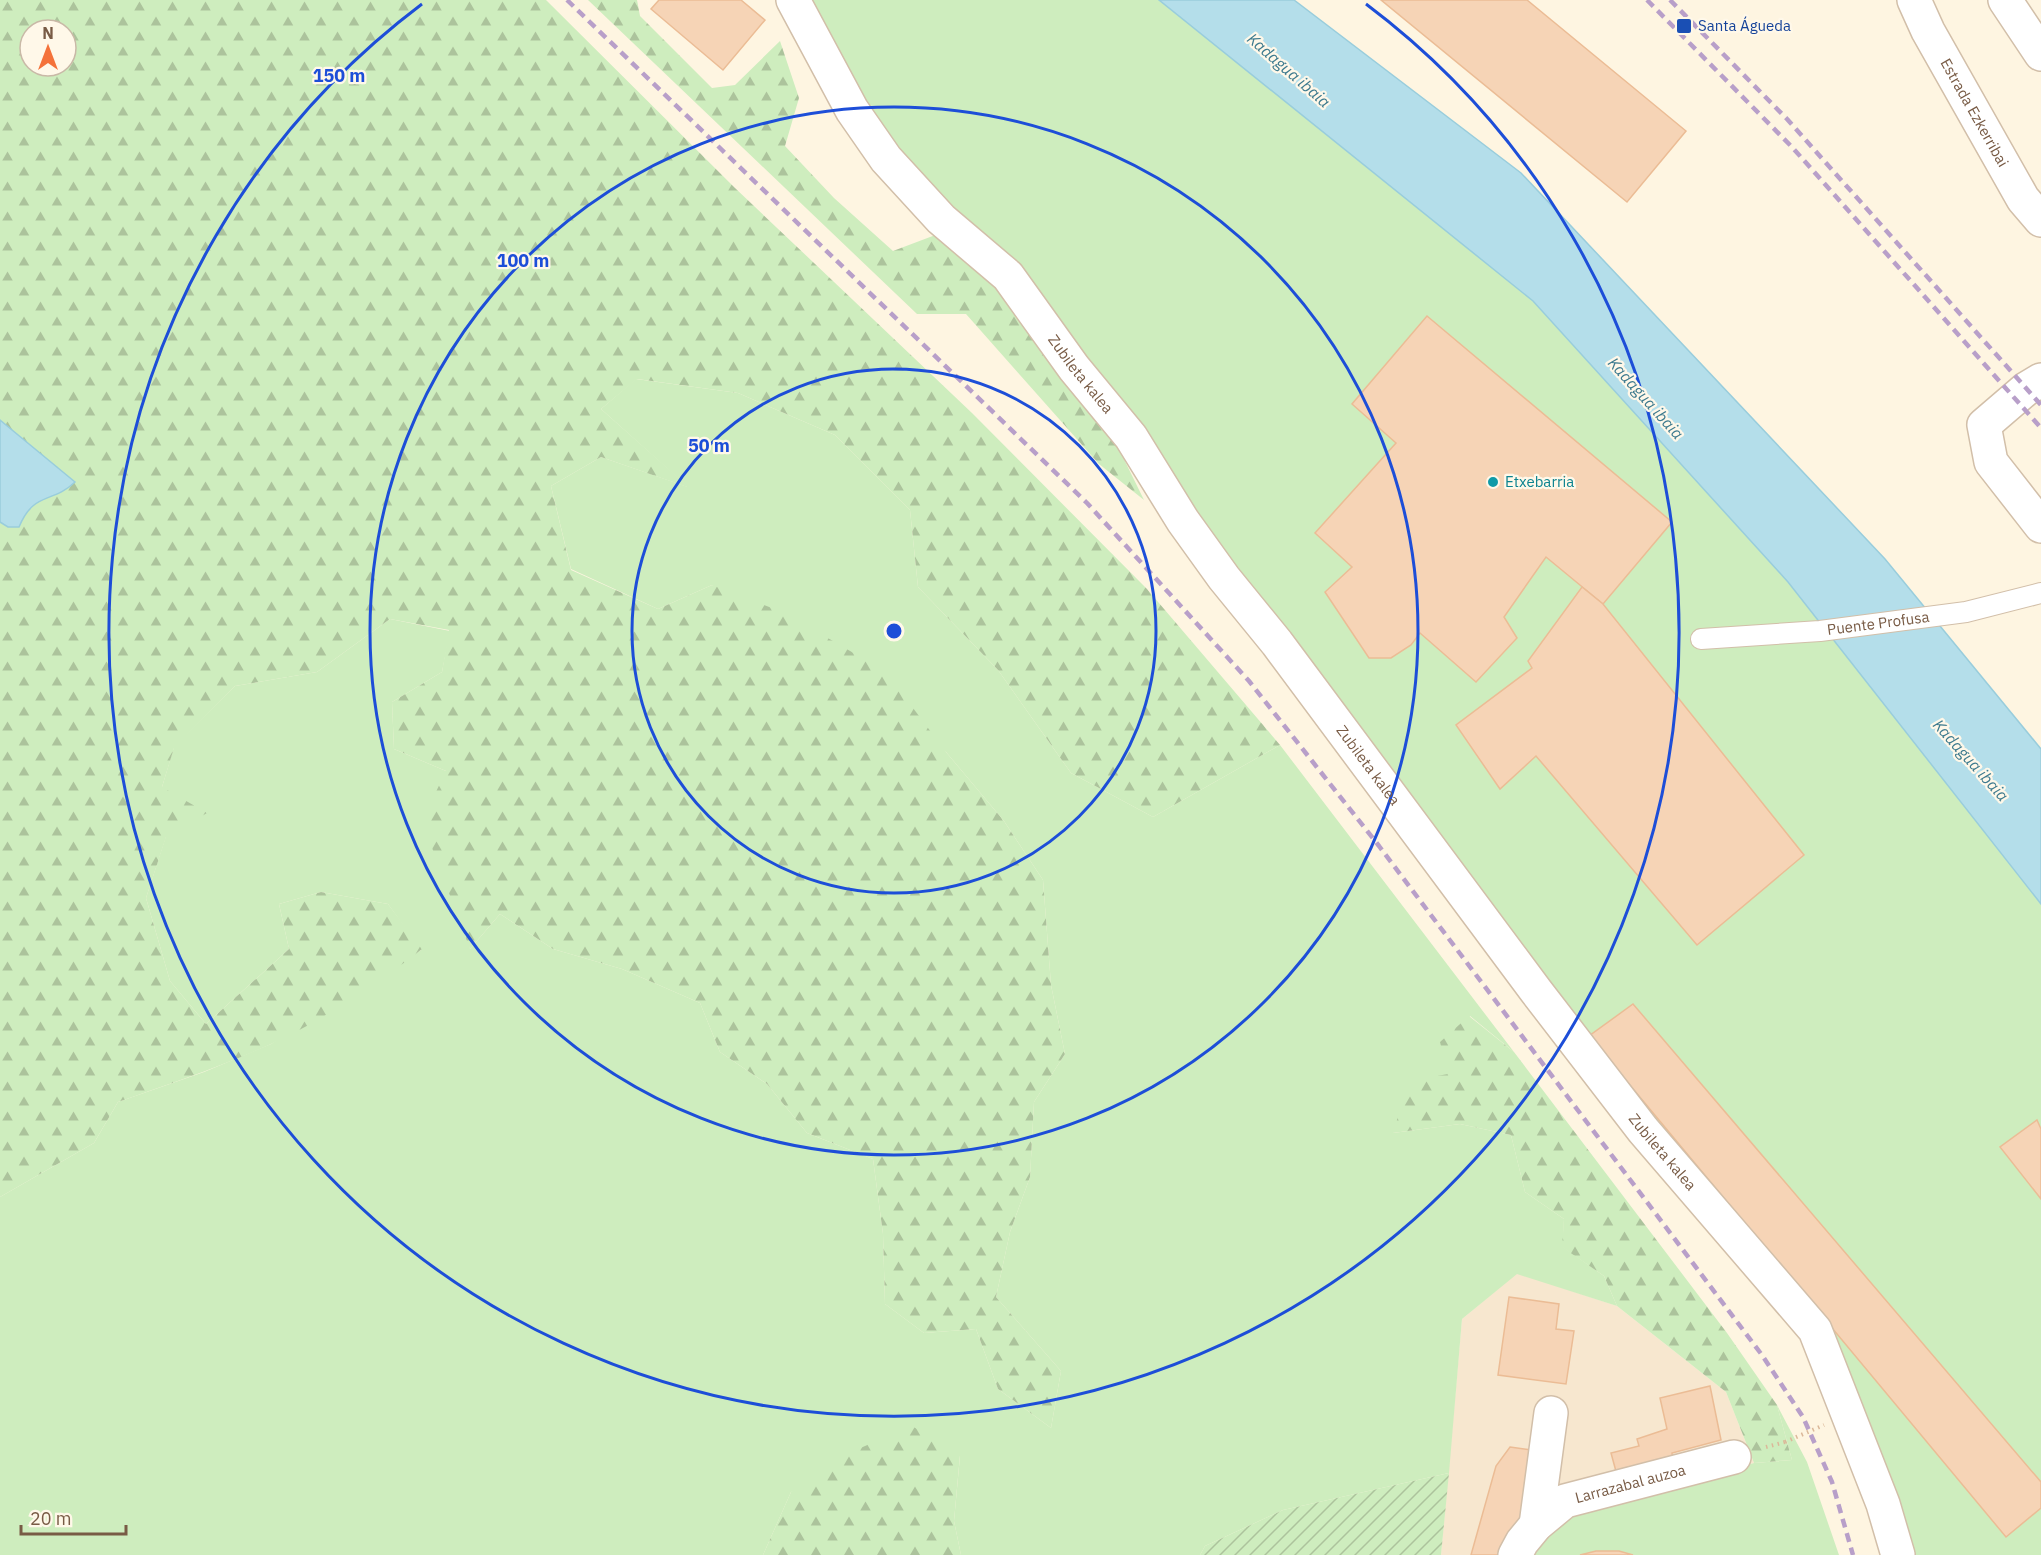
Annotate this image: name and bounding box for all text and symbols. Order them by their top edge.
place label: Santa Águeda [1698,16,1791,35]
marker: Santa Águeda [1675,17,1693,35]
north arrow [18,18,78,78]
text: N [42,23,54,43]
water label: Kadagua ibaia [1243,28,1335,112]
street label: Estrada Ezkerribai [1936,55,2013,170]
text: 150 m [313,64,365,87]
text: 100 m [497,249,549,272]
street label: Zubileta kalea [1044,331,1118,417]
water label: Kadagua ibaia [1604,353,1688,443]
text: 50 m [688,434,730,457]
place label: Etxebarria [1505,472,1574,491]
marker: Etxebarria [1486,475,1500,489]
street label: Puente Profusa [1826,607,1930,639]
centre of rings [884,621,904,641]
water label: Kadagua ibaia [1929,715,2013,805]
street label: Zubileta kalea [1333,721,1404,809]
street label: Zubileta kalea [1625,1110,1701,1194]
street label: Larrazabal auzoa [1573,1460,1688,1507]
scale bar [21,1498,126,1536]
text: 20 m [30,1507,72,1530]

